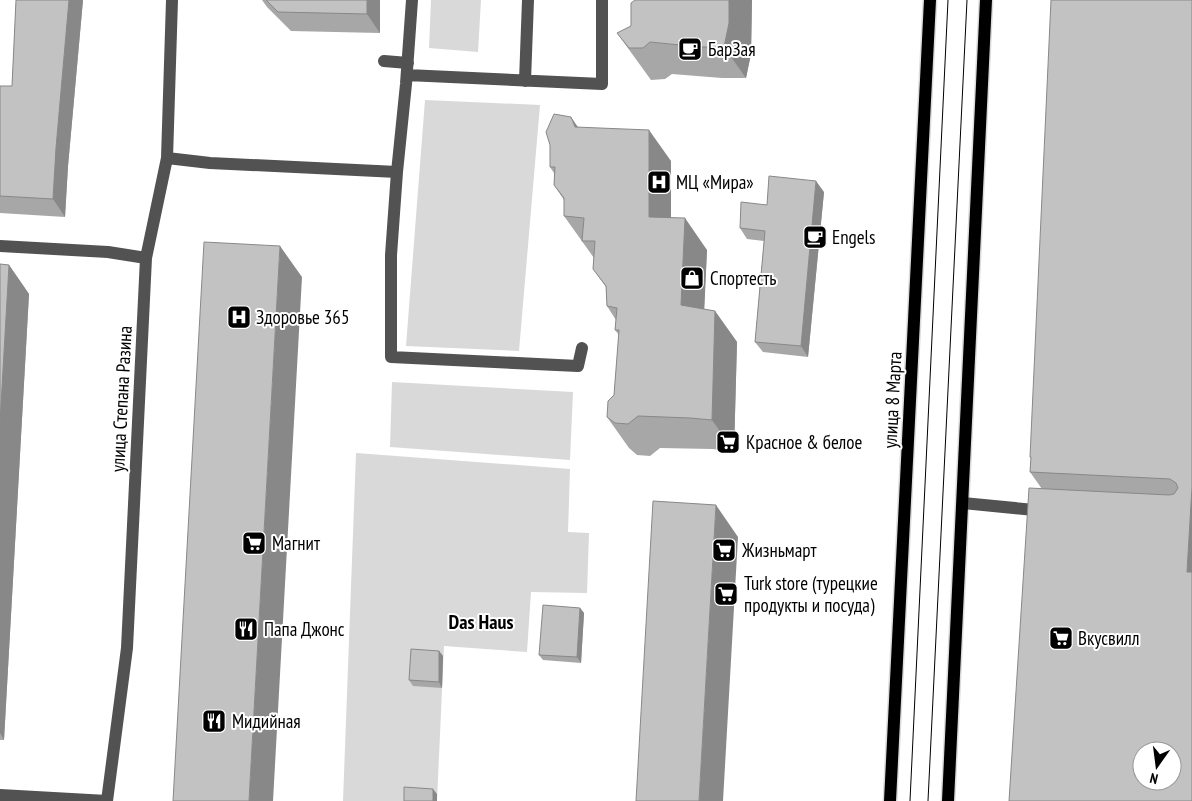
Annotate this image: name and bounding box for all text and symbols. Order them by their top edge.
cafe icon: БарЗая [677,36,703,62]
place label: БарЗая [708,37,756,61]
hospital icon: МЦ «Мира» [646,169,672,195]
place label: МЦ «Мира» [676,170,754,194]
cafe icon: Engels [802,224,828,250]
place label: Engels [832,225,875,249]
shop icon: Спортесть [679,265,705,291]
place label: Спортесть [710,266,776,290]
hospital icon: Здоровье 365 [226,304,252,330]
place label: Здоровье 365 [256,305,349,329]
street label: улица Степана Разина [105,325,137,473]
street label: улица 8 Марта [877,351,907,449]
supermarket icon: Красное & белое [715,429,741,455]
place label: Красное & белое [746,430,863,454]
supermarket icon: Магнит [241,530,267,556]
place label: Магнит [272,531,321,555]
supermarket icon: Жизньмарт [711,537,737,563]
place label: Жизньмарт [741,538,817,562]
place label: Turk store (турецкие продукты и посуда) [744,571,878,617]
supermarket icon: Turk store (турецкие продукты и посуда) [713,581,739,607]
district label: Das Haus [449,609,513,635]
restaurant icon: Папа Джонс [233,616,259,642]
place label: Папа Джонс [264,617,345,641]
supermarket icon: Вкусвилл [1048,625,1074,651]
place label: Вкусвилл [1078,626,1140,650]
restaurant icon: Мидийная [201,708,227,734]
place label: Мидийная [232,709,301,733]
north arrow [1132,741,1182,791]
text: N [1148,769,1160,788]

